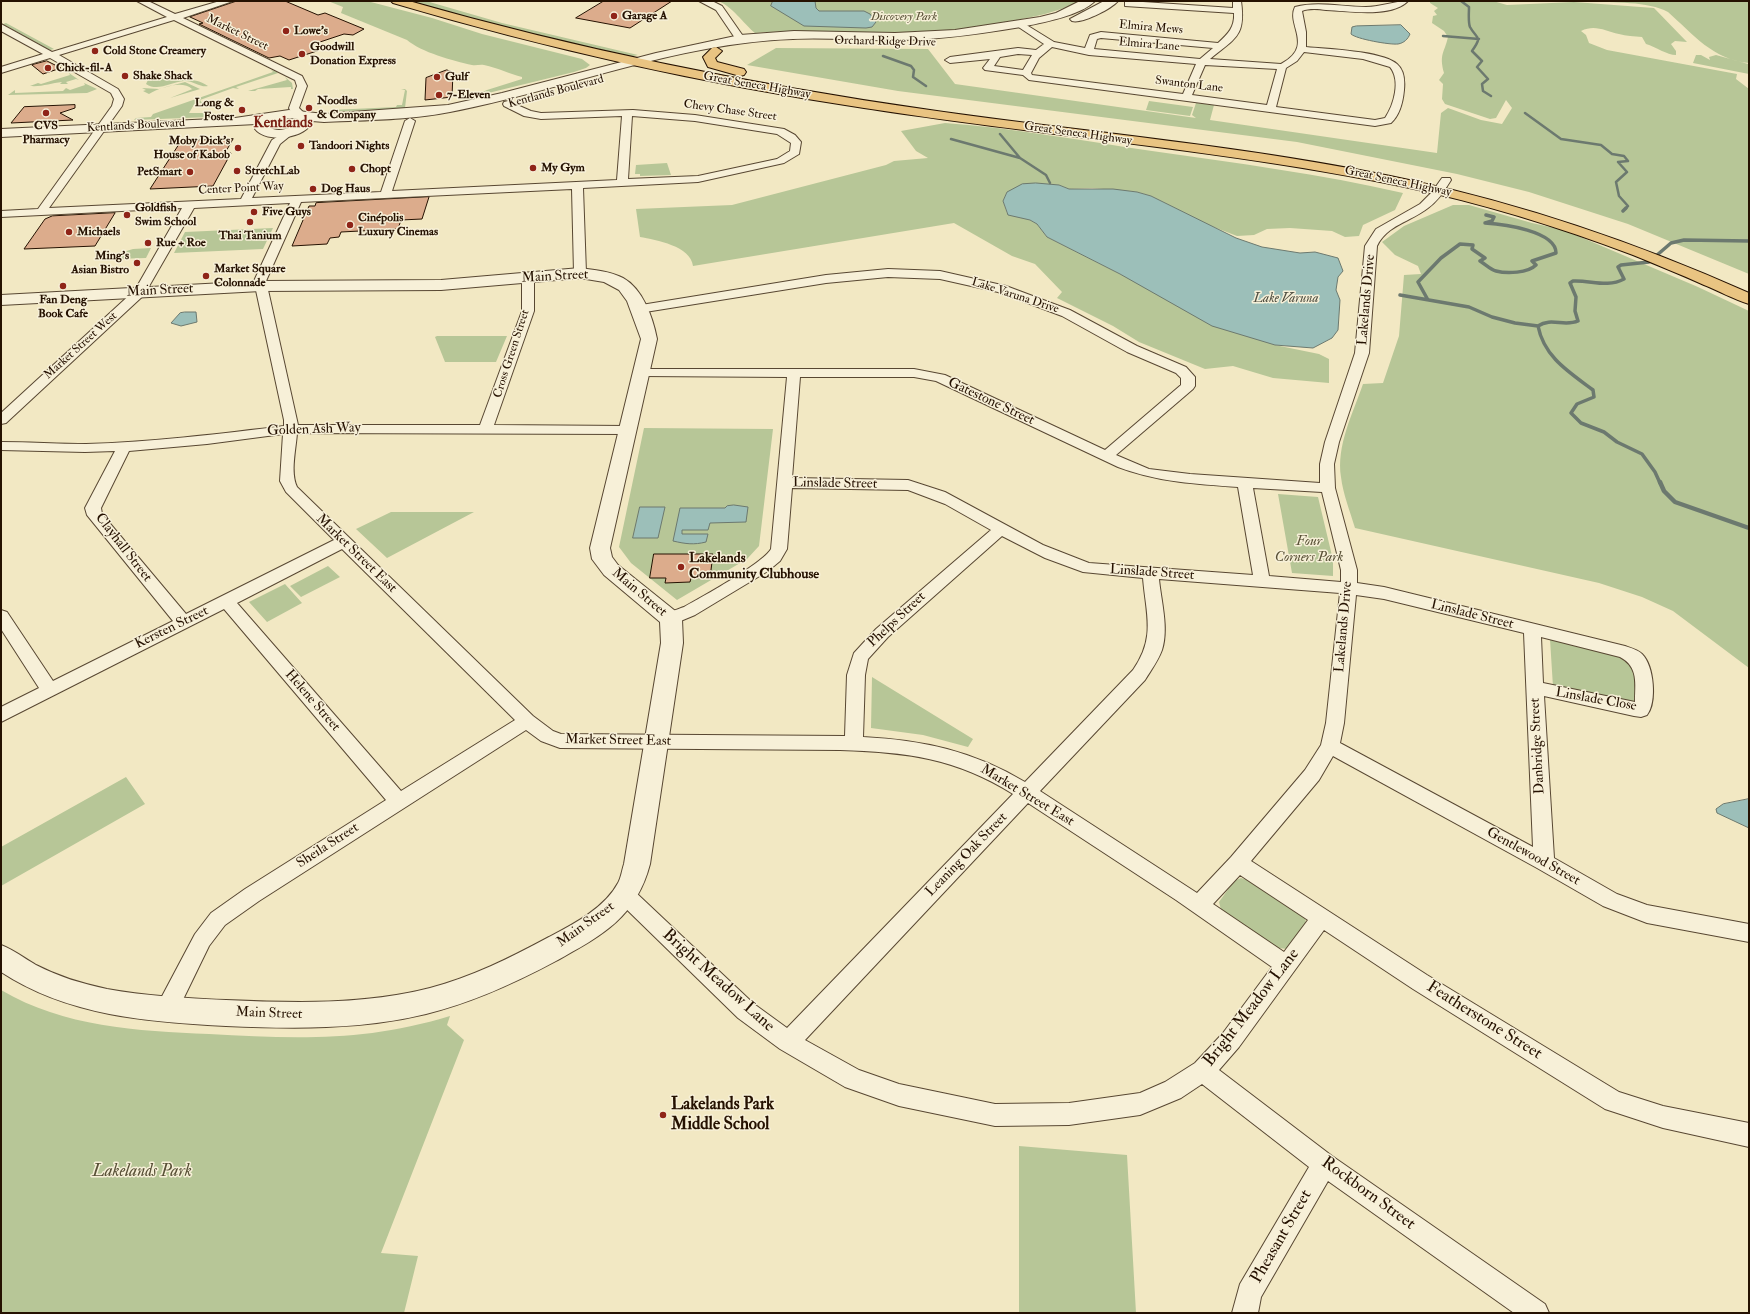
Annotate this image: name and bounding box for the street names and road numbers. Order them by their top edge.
street label: Market Street [204,12,270,54]
street label: Elmira Mews [1118,18,1184,38]
street label: Orchard Ridge Drive [834,34,936,50]
street label: Elmira Lane [1118,35,1180,55]
street label: Great Seneca Highway [702,69,812,103]
street label: Kentlands Boulevard [507,72,605,112]
street label: Swanton Lane [1154,74,1224,96]
street label: Chevy Chase Street [683,97,777,125]
street label: Kentlands Boulevard [87,116,185,136]
street label: Great Seneca Highway [1023,119,1133,149]
street label: Great Seneca Highway [1343,164,1453,200]
street label: Center Point Way [198,180,284,198]
street label: Lakelands Drive [1355,254,1379,346]
street label: Main Street [521,267,589,287]
street label: Lake Varuna Drive [970,275,1060,317]
street label: Main Street [126,281,194,301]
street label: Cross Green Street [491,308,533,400]
street label: Market Street West [41,309,121,383]
street label: Gatestone Street [945,375,1037,429]
street label: Golden Ash Way [267,420,361,440]
street label: Linslade Street [793,475,877,493]
street label: Clayhall Street [91,510,155,586]
street label: Market Street East [312,511,400,597]
street label: Linslade Street [1109,562,1195,584]
street label: Main Street [608,565,670,621]
street label: Lakelands Drive [1332,581,1356,673]
street label: Phelps Street [864,589,930,651]
street label: Linslade Street [1429,597,1515,633]
street label: Kersten Street [132,603,212,653]
street label: Helene Street [281,667,343,735]
street label: Linslade Close [1554,685,1638,715]
street label: Danbridge Street [1527,697,1549,795]
street label: Market Street East [565,732,671,750]
street label: Market Street East [977,761,1077,831]
street label: Leaning Oak Street [923,809,1011,901]
street label: Sheila Street [294,820,362,872]
street label: Gentlewood Street [1483,824,1583,890]
street label: Main Street [554,899,618,951]
street label: Bright Meadow Lane [658,925,778,1037]
street label: Bright Meadow Lane [1200,945,1304,1071]
street label: Featherstone Street [1423,977,1545,1065]
street label: Main Street [235,1004,303,1024]
street label: Rockborn Street [1317,1153,1419,1235]
street label: Pheasant Street [1247,1187,1317,1287]

